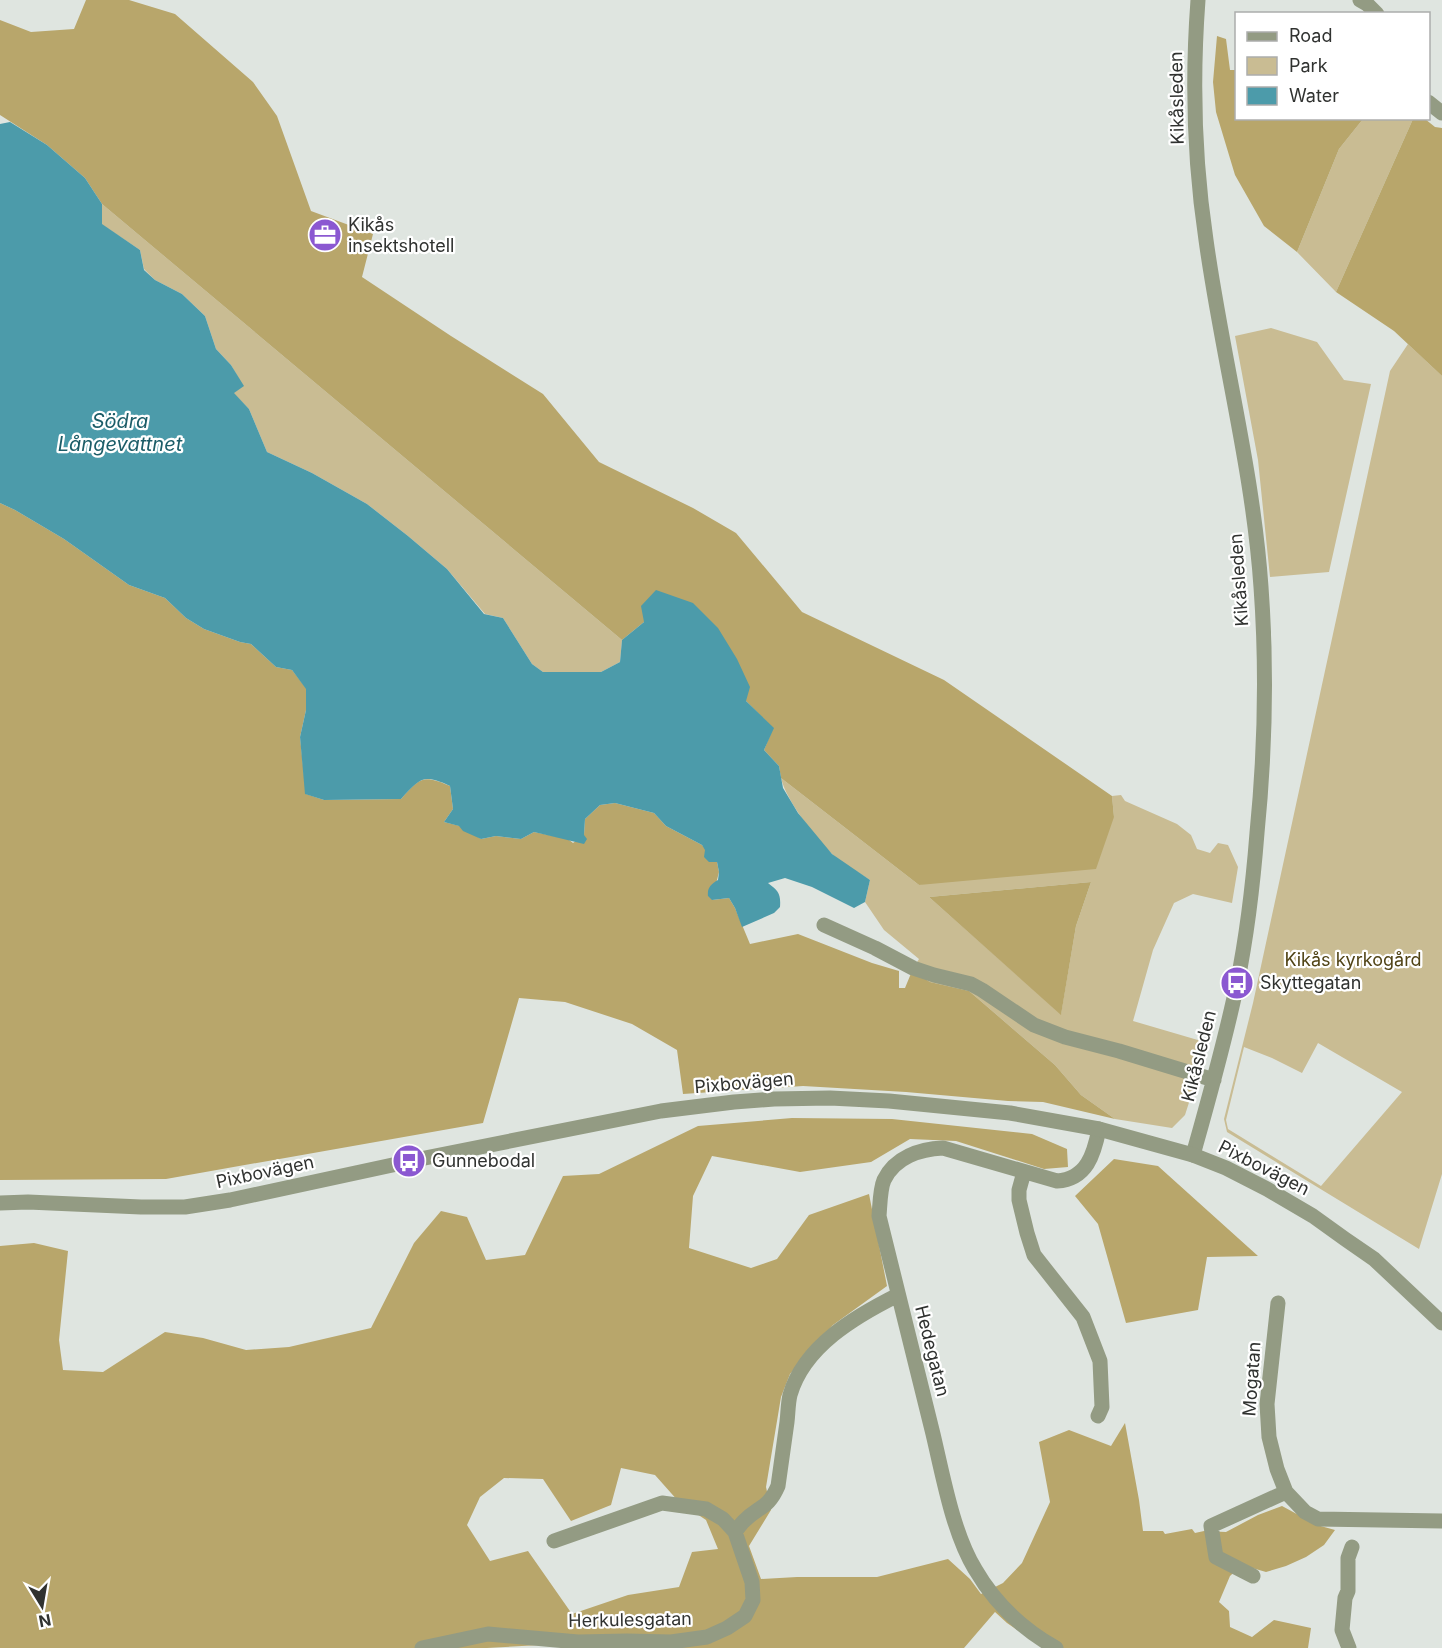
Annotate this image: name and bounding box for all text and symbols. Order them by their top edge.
legend [1235,12,1430,120]
text: Road [1289,25,1332,46]
street label: Kikåsleden [1165,51,1188,145]
text: Park [1289,55,1328,76]
text: Water [1289,85,1339,106]
place label: Kikås insektshotell [348,214,454,256]
office icon: Kikås insektshotell [307,217,343,253]
water label: Södra Långevattnet [58,409,183,456]
street label: Kikåsleden [1225,533,1252,627]
park label: Kikås kyrkogård [1284,949,1422,970]
bus stop icon: Skyttegatan [1219,965,1255,1001]
place label: Skyttegatan [1260,972,1361,993]
street label: Kikåsleden [1177,1008,1220,1104]
street label: Pixbovägen [694,1068,794,1097]
street label: Pixbovägen [1215,1136,1313,1199]
bus stop icon: Gunnebodal [391,1143,427,1179]
place label: Gunnebodal [432,1150,535,1171]
street label: Pixbovägen [214,1151,316,1192]
street label: Hedegatan [911,1303,954,1399]
street label: Mogatan [1238,1341,1265,1417]
north arrow [12,1576,72,1636]
street label: Herkulesgatan [568,1608,692,1631]
text: N [37,1610,53,1632]

